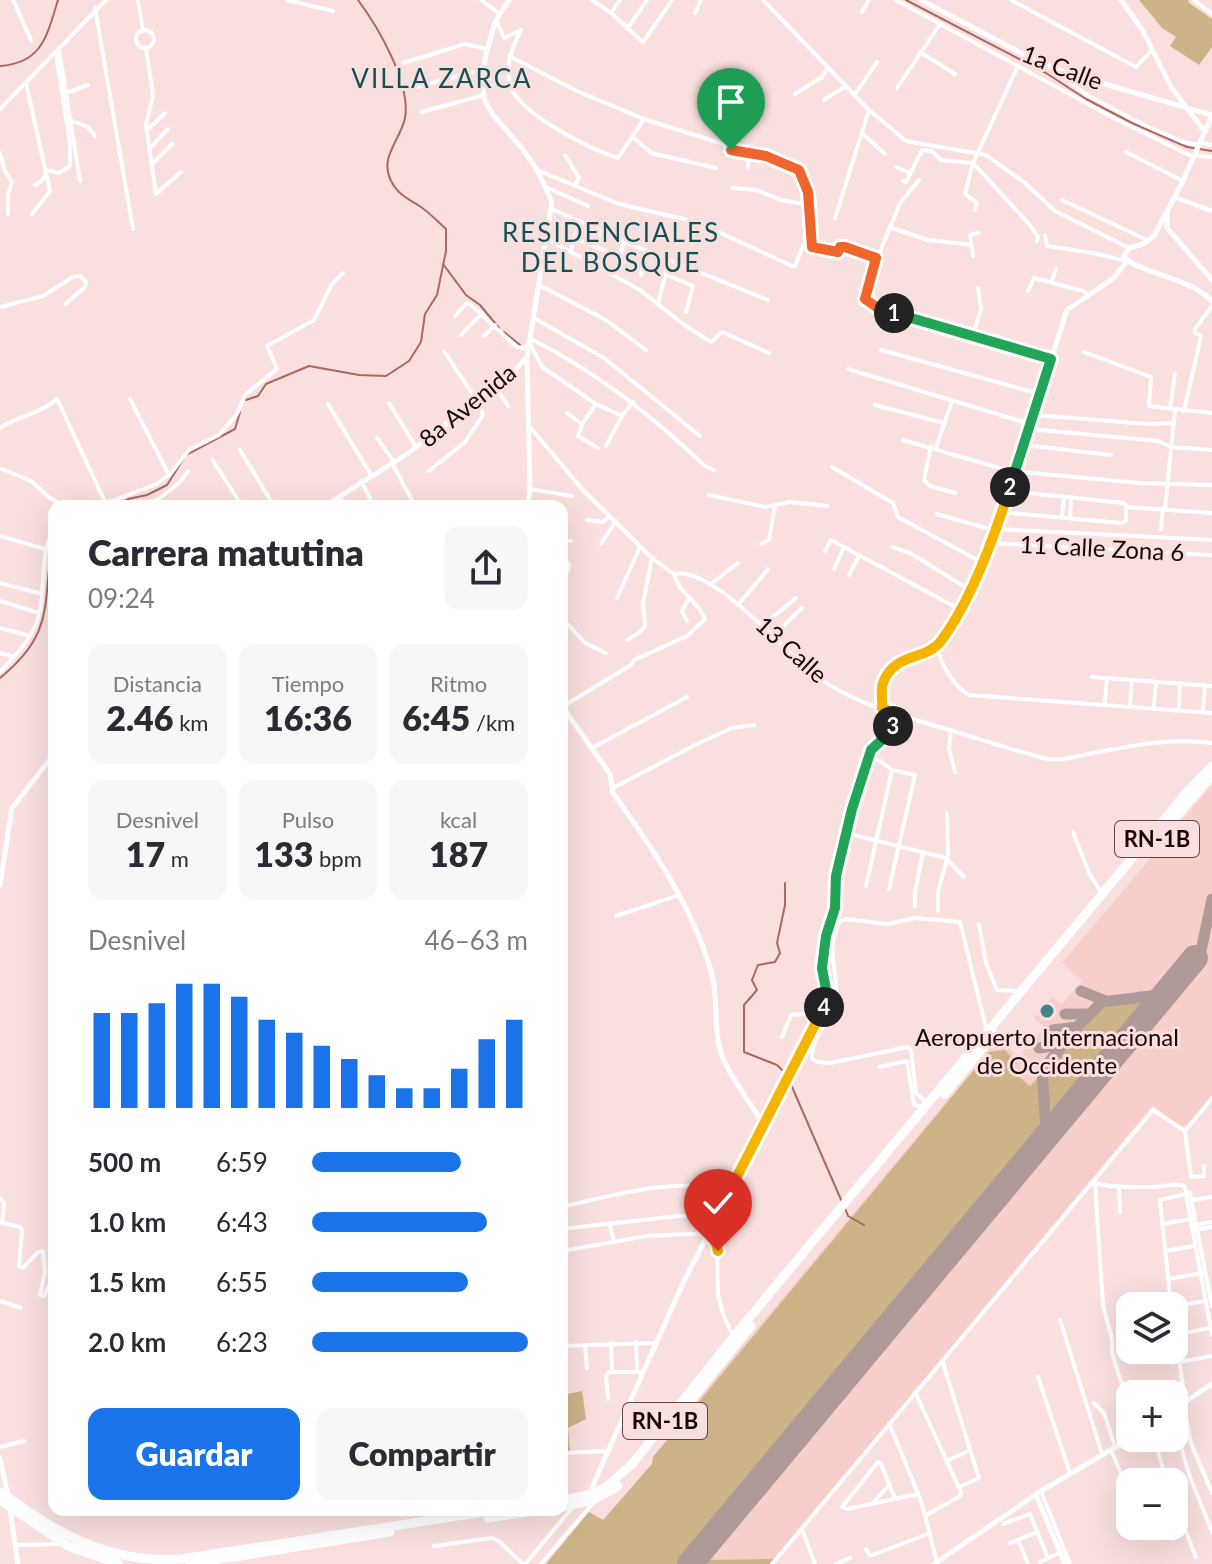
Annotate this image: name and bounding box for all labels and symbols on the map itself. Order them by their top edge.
street label: 1a Calle [1018,38,1107,95]
district label: VILLA ZARCA [351,62,533,94]
pin [697,68,765,150]
district label: RESIDENCIALES DEL BOSQUE [502,216,720,278]
pin: 1 [874,293,914,333]
street label: 8a Avenida [413,357,521,453]
pin: 2 [990,467,1030,507]
street label: 11 Calle Zona 6 [1019,529,1185,566]
street label: 13 Calle [750,609,834,688]
pin: 3 [873,706,913,746]
road number: RN-1B [1115,821,1199,857]
pin: 4 [804,987,844,1027]
marker: Aeropuerto Internacional de Occidente [1038,1002,1056,1020]
place label: Aeropuerto Internacional de Occidente [915,1022,1179,1079]
pin [684,1169,752,1251]
road number: RN-1B [623,1403,707,1439]

